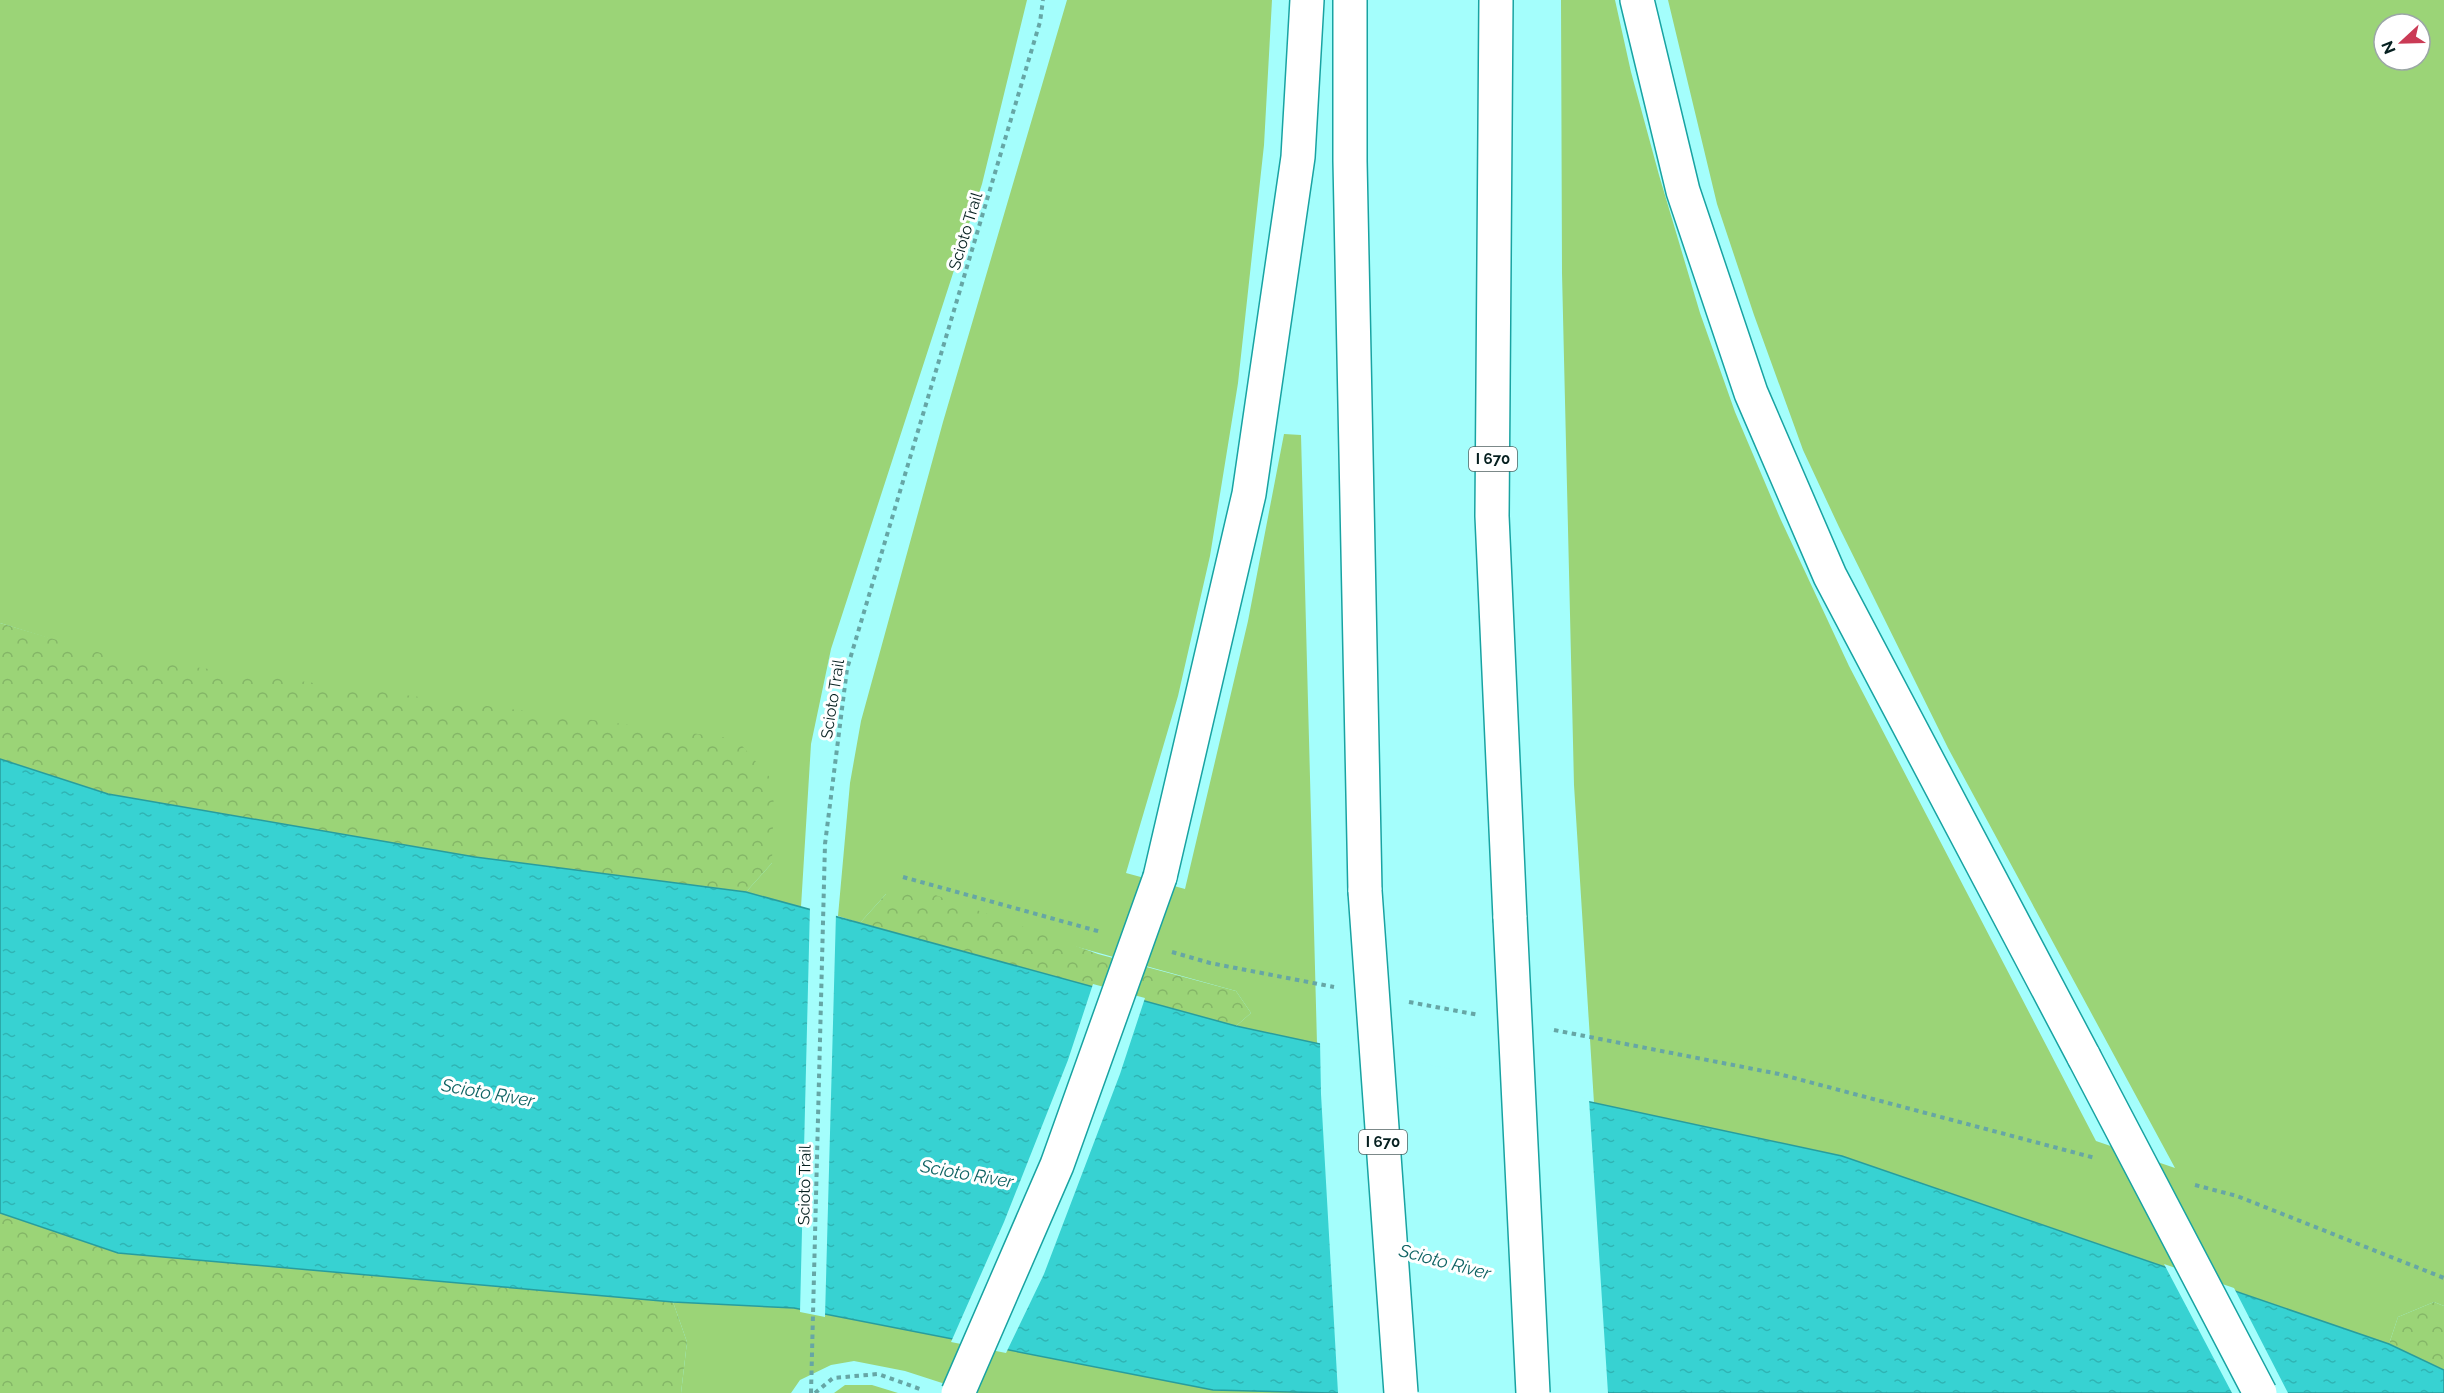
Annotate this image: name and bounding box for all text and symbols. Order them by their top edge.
north arrow [2372,12,2432,72]
text: N [2377,38,2400,57]
street label: Scioto Trail [945,189,986,272]
road number: I 670 [1469,447,1517,471]
street label: Scioto Trail [817,657,848,740]
water label: Scioto River [439,1074,537,1111]
road number: I 670 [1359,1130,1407,1154]
street label: Scioto Trail [794,1144,815,1225]
water label: Scioto River [918,1155,1016,1192]
water label: Scioto River [1396,1239,1494,1284]

